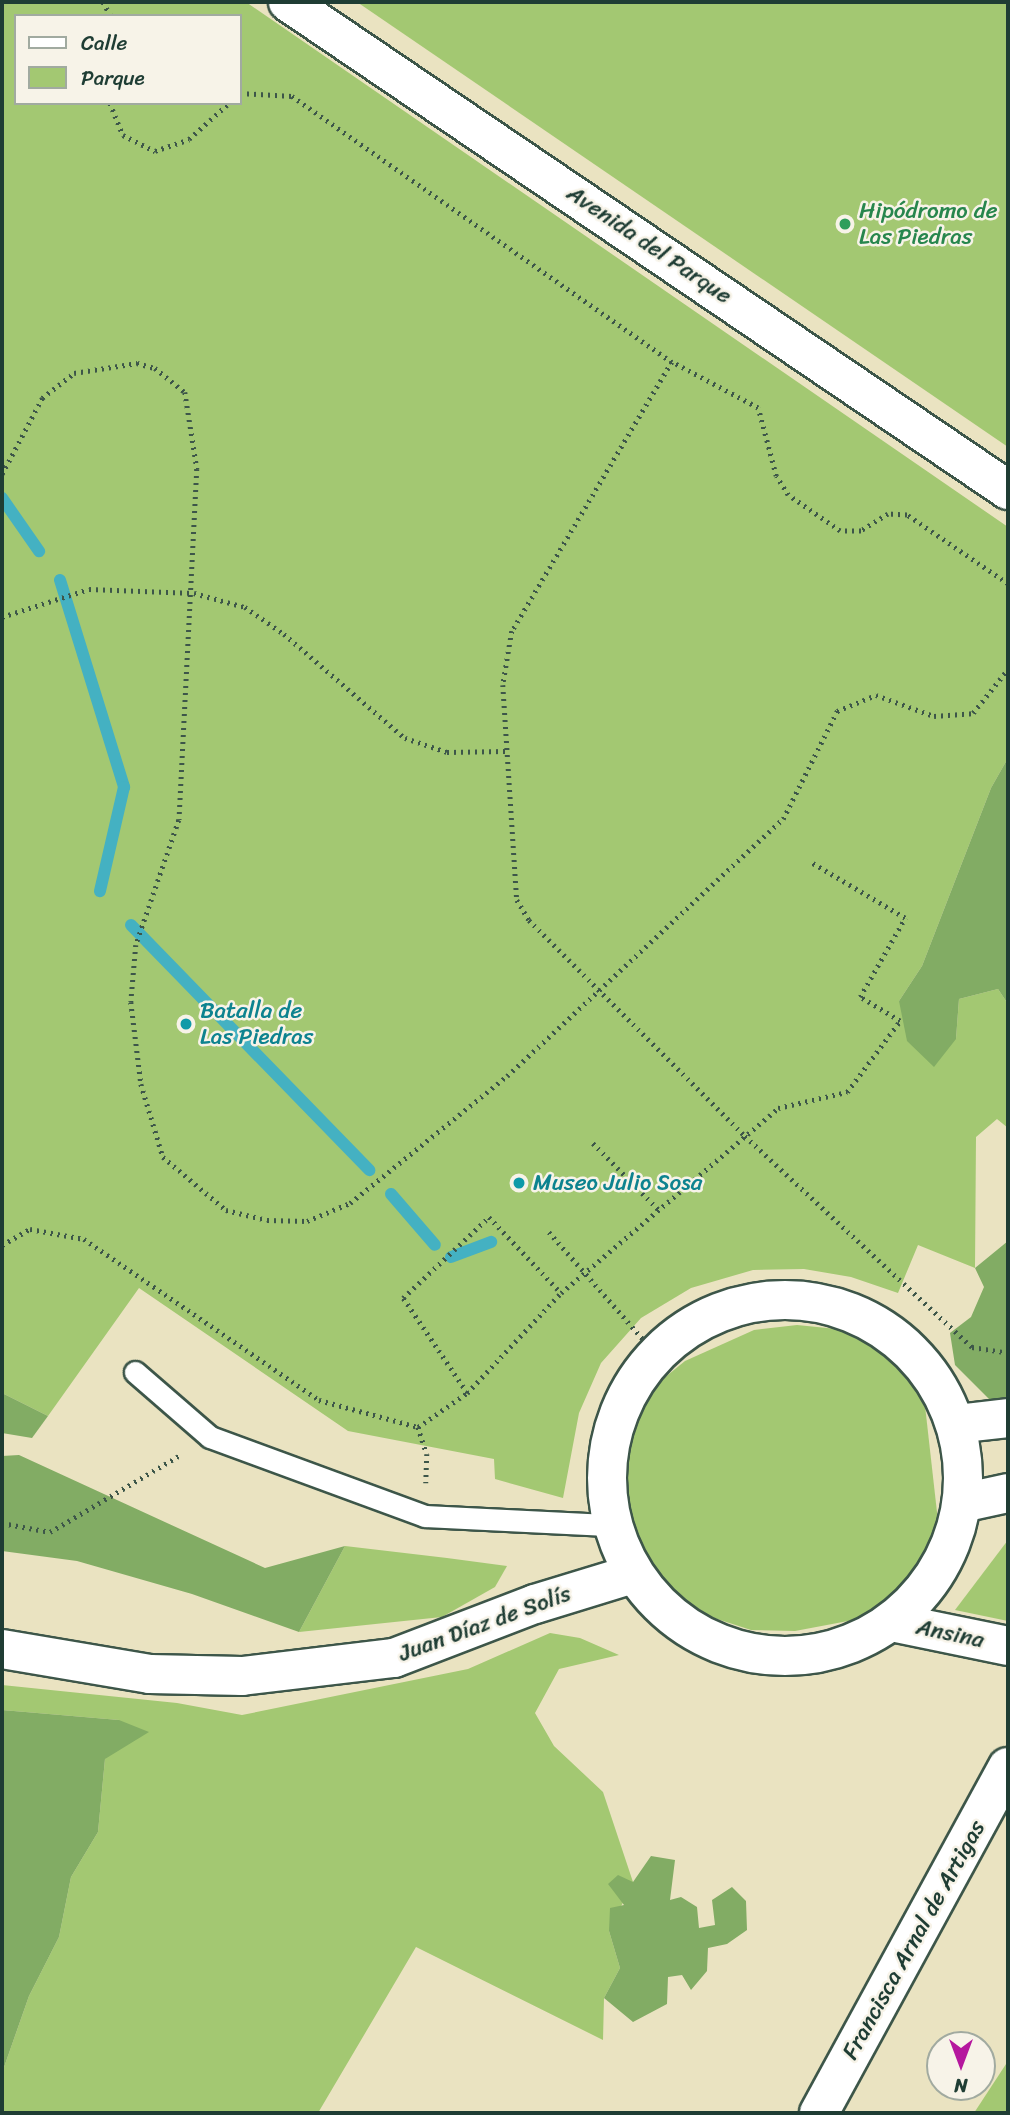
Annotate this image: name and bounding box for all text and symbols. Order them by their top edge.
legend [14,14,242,105]
text: Calle [81,24,127,62]
text: Parque [81,59,145,97]
street label: Avenida del Parque [562,180,736,310]
place label: Hipódromo de Las Piedras [859,197,998,251]
marker: Hipódromo de Las Piedras [837,216,853,232]
place label: Batalla de Las Piedras [200,997,313,1051]
marker: Batalla de Las Piedras [178,1016,194,1032]
place label: Museo Julio Sosa [533,1169,705,1197]
marker: Museo Julio Sosa [511,1175,527,1191]
street label: Juan Díaz de Solís [395,1580,575,1668]
street label: Ansina [914,1613,986,1655]
street label: Francisca Arnal de Artigas [837,1816,991,2064]
north arrow [926,2031,996,2101]
text: N [954,2069,968,2102]

